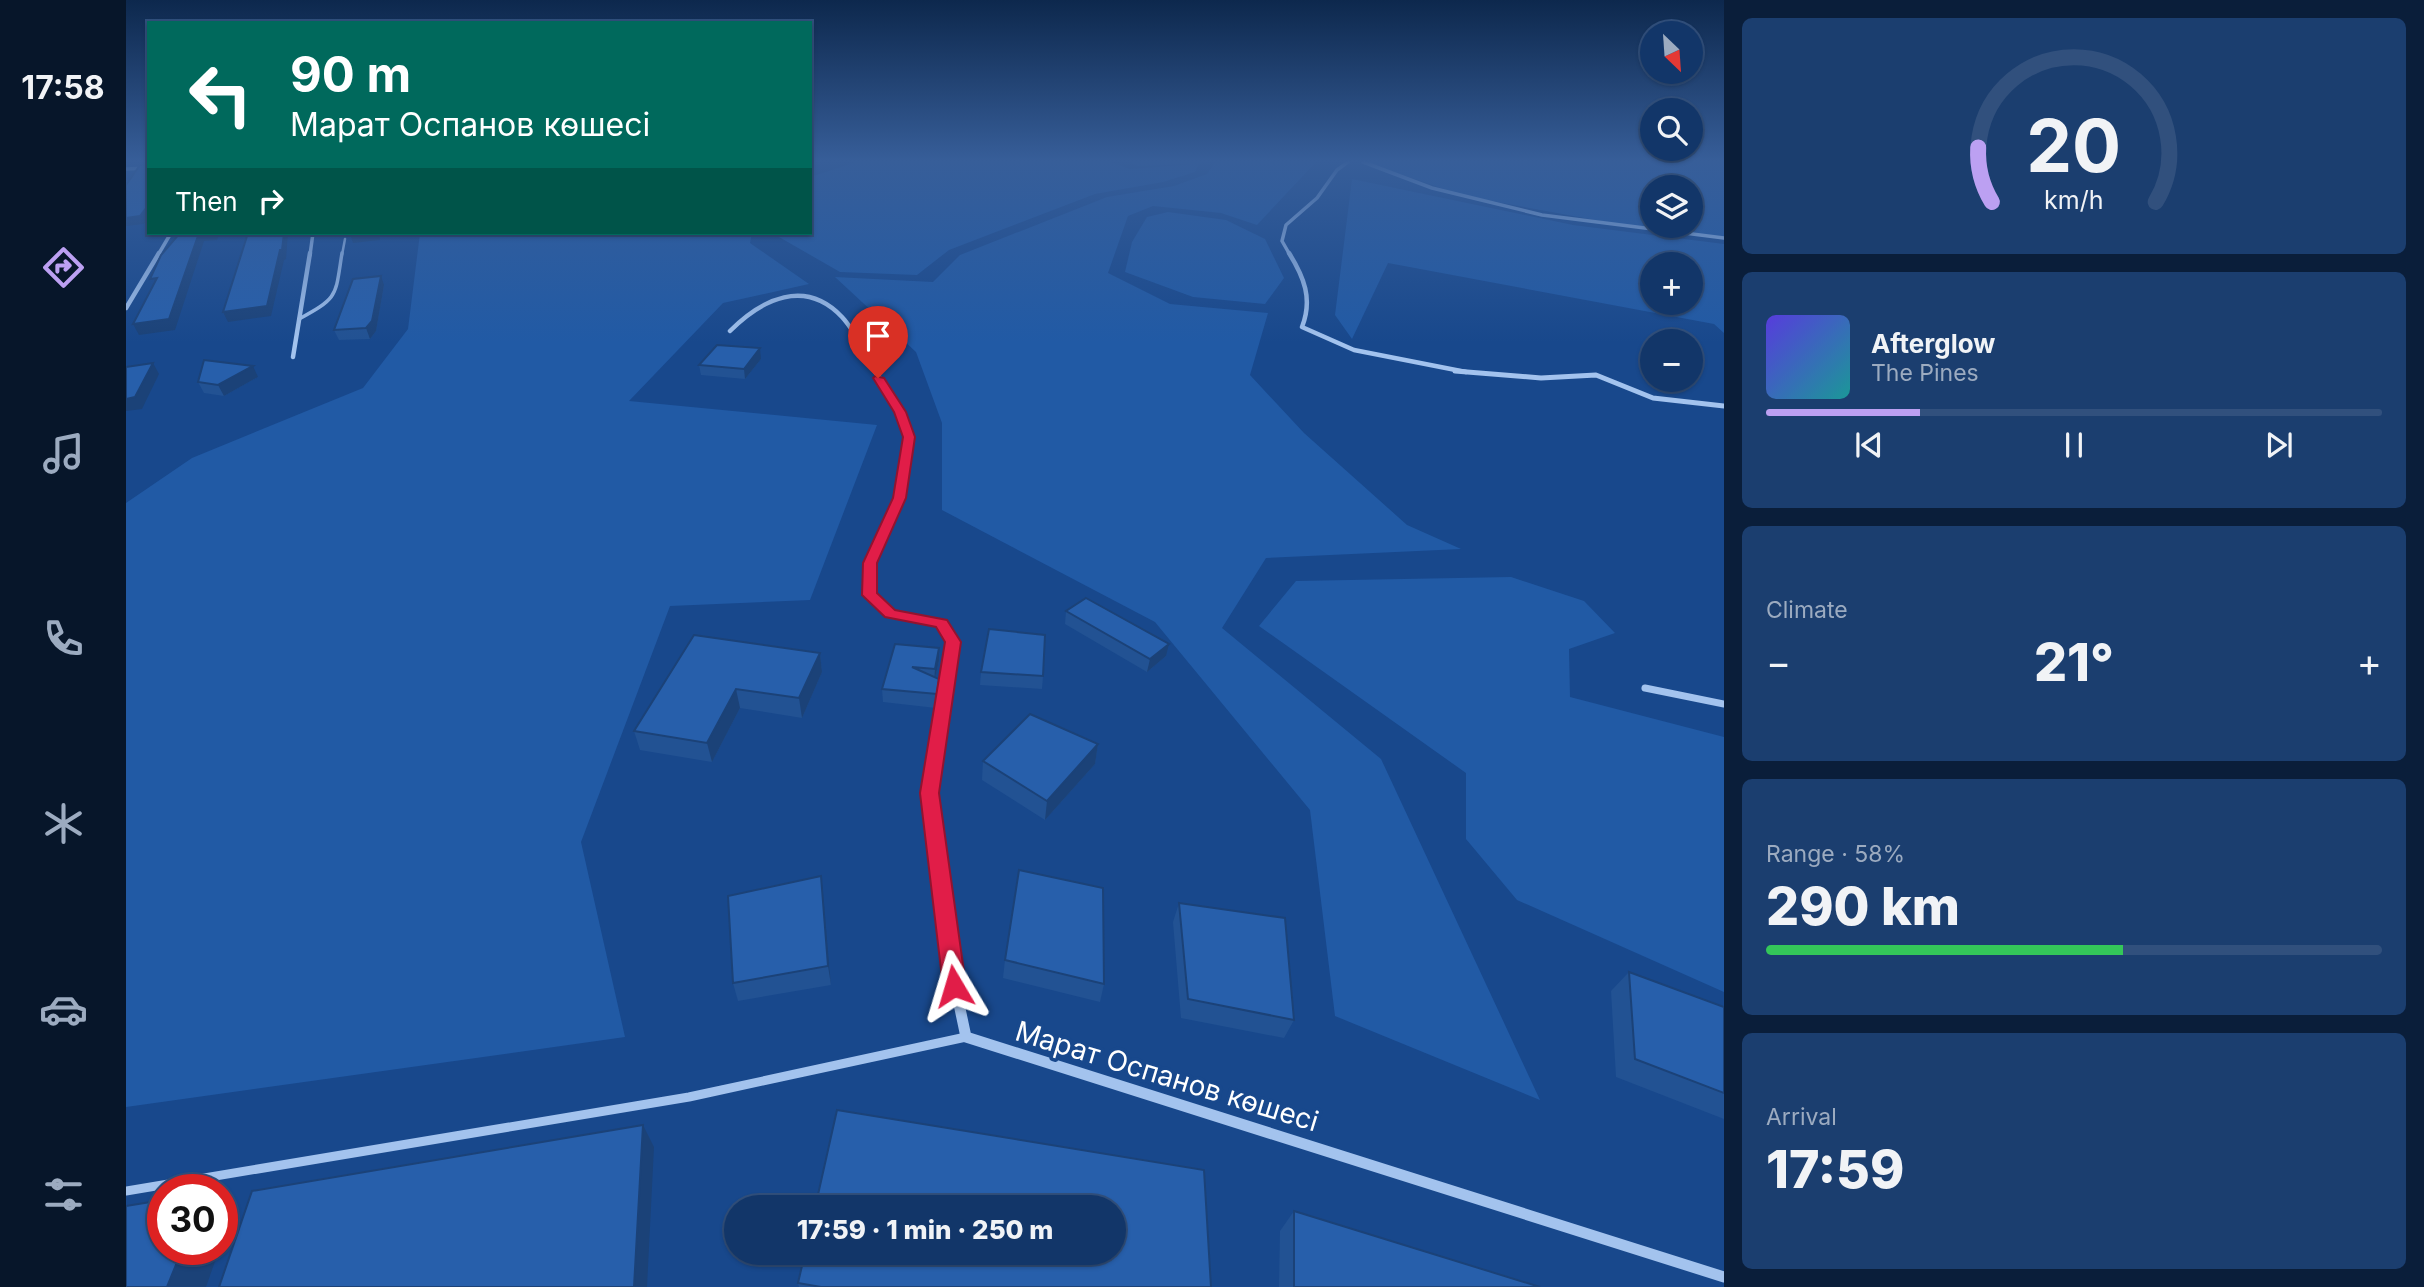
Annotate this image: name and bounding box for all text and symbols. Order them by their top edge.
north arrow [1640,21,1703,84]
map controls [1640,21,1703,392]
text: 90 m [290,45,411,104]
icon: left [175,49,266,140]
text: 17:58 [21,68,105,107]
button: search [1640,98,1703,161]
text: 20 [2027,101,2121,190]
text: Марат Оспанов көшесі [290,105,650,144]
button: layers [1640,175,1703,238]
icon: right [252,182,290,220]
text: km/h [2044,185,2104,215]
text: Then [175,186,238,217]
icon: directions [39,243,88,292]
button: + [1640,252,1703,315]
pin [848,306,908,378]
icon: arrive [859,317,897,355]
text: Afterglow [1871,328,1995,359]
button: − [1640,329,1703,392]
text: The Pines [1871,359,1979,387]
icon: previous [1850,426,1888,464]
icon: pause [2055,426,2093,464]
icon: next [2260,426,2298,464]
icon: music [39,429,88,478]
text: Climate [1766,596,1848,624]
icon: phone [39,614,88,663]
text: 21° [2034,631,2114,694]
text: − [1766,639,1791,685]
text: + [2357,639,2382,685]
icon: climate [39,799,88,848]
text: Range · 58% [1766,840,1905,868]
text: 290 km [1766,875,1960,938]
position arrow [917,949,991,1023]
icon: car [39,985,88,1034]
street label: Марат Оспанов көшесі [1011,1014,1323,1138]
text: Arrival [1766,1103,1837,1131]
text: 17:59 [1766,1138,1904,1201]
icon: filters [39,1170,88,1219]
speed limit sign: 30 [147,1174,238,1265]
text: 17:59 · 1 min · 250 m [797,1214,1053,1245]

